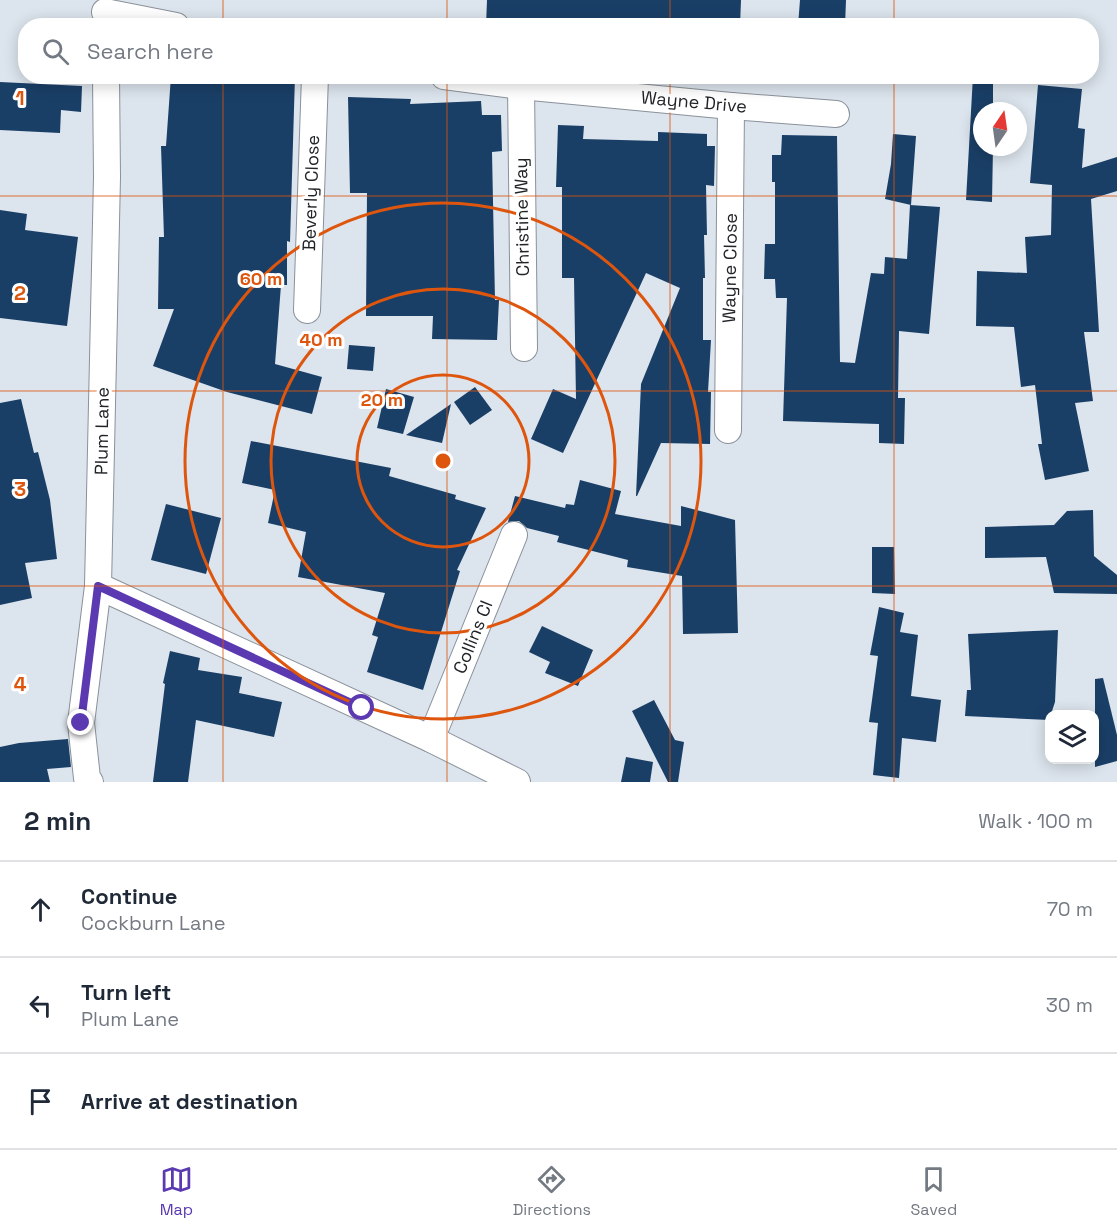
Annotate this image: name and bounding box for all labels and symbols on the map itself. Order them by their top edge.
text: 1 [15,85,25,111]
street label: Wayne Drive [640,85,748,118]
north arrow [973,102,1027,156]
street label: Beverly Close [297,134,324,251]
street label: Christine Way [509,157,534,277]
street label: Wayne Close [717,213,742,323]
text: 60 m [240,267,282,290]
text: 2 [14,280,26,306]
text: 40 m [299,328,343,351]
street label: Plum Lane [89,387,114,475]
text: 20 m [361,388,403,411]
centre of rings [433,451,453,471]
text: 3 [14,476,26,502]
street label: Collins Cl [447,597,498,677]
text: 4 [14,671,27,697]
route start [348,694,374,720]
route end [67,709,93,735]

